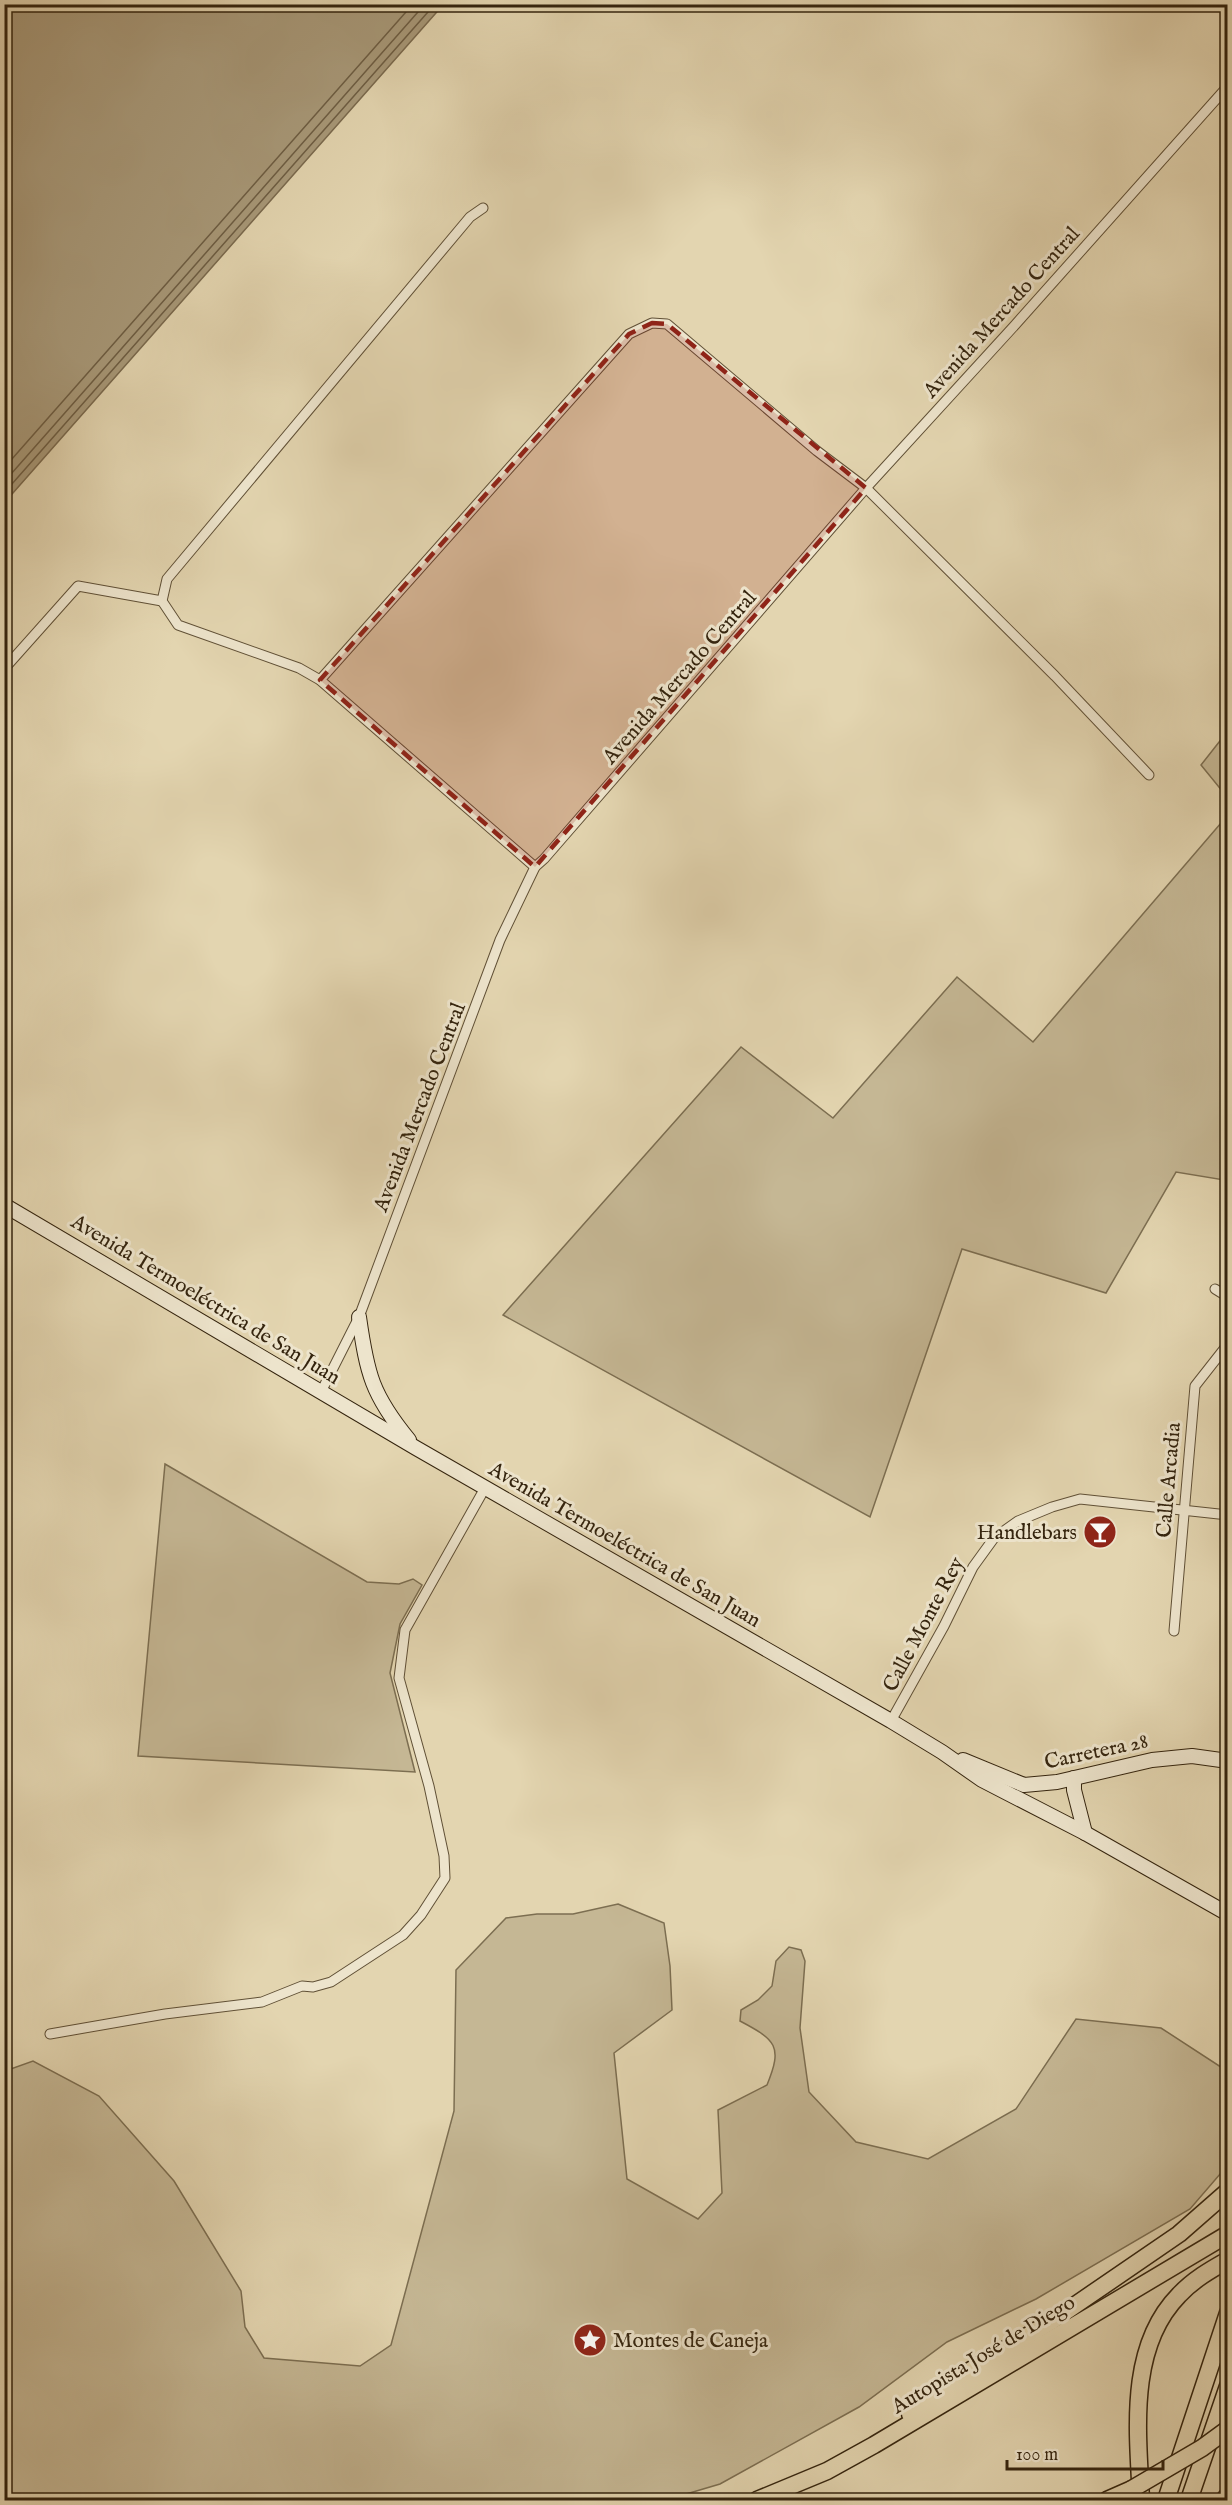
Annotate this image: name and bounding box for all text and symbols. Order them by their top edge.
street label: Avenida Mercado Central [917,221,1087,405]
street label: Avenida Mercado Central [597,585,763,771]
street label: Avenida Mercado Central [368,999,473,1217]
street label: Avenida Termoeléctrica de San Juan [65,1208,345,1392]
street label: Calle Arcadia [1151,1420,1188,1539]
street label: Avenida Termoeléctrica de San Juan [483,1456,765,1634]
bar icon: Handlebars [1082,1514,1118,1550]
place label: Handlebars [977,1520,1077,1547]
street label: Calle Monte Rey [877,1552,972,1697]
street label: Carretera 28 [1042,1728,1151,1777]
street label: Autopista José de Diego [886,2290,1081,2421]
place icon: Montes de Caneja [572,2322,608,2358]
place label: Montes de Caneja [613,2328,769,2355]
scale bar [1007,2433,1163,2471]
text: 100 m [1016,2444,1058,2467]

